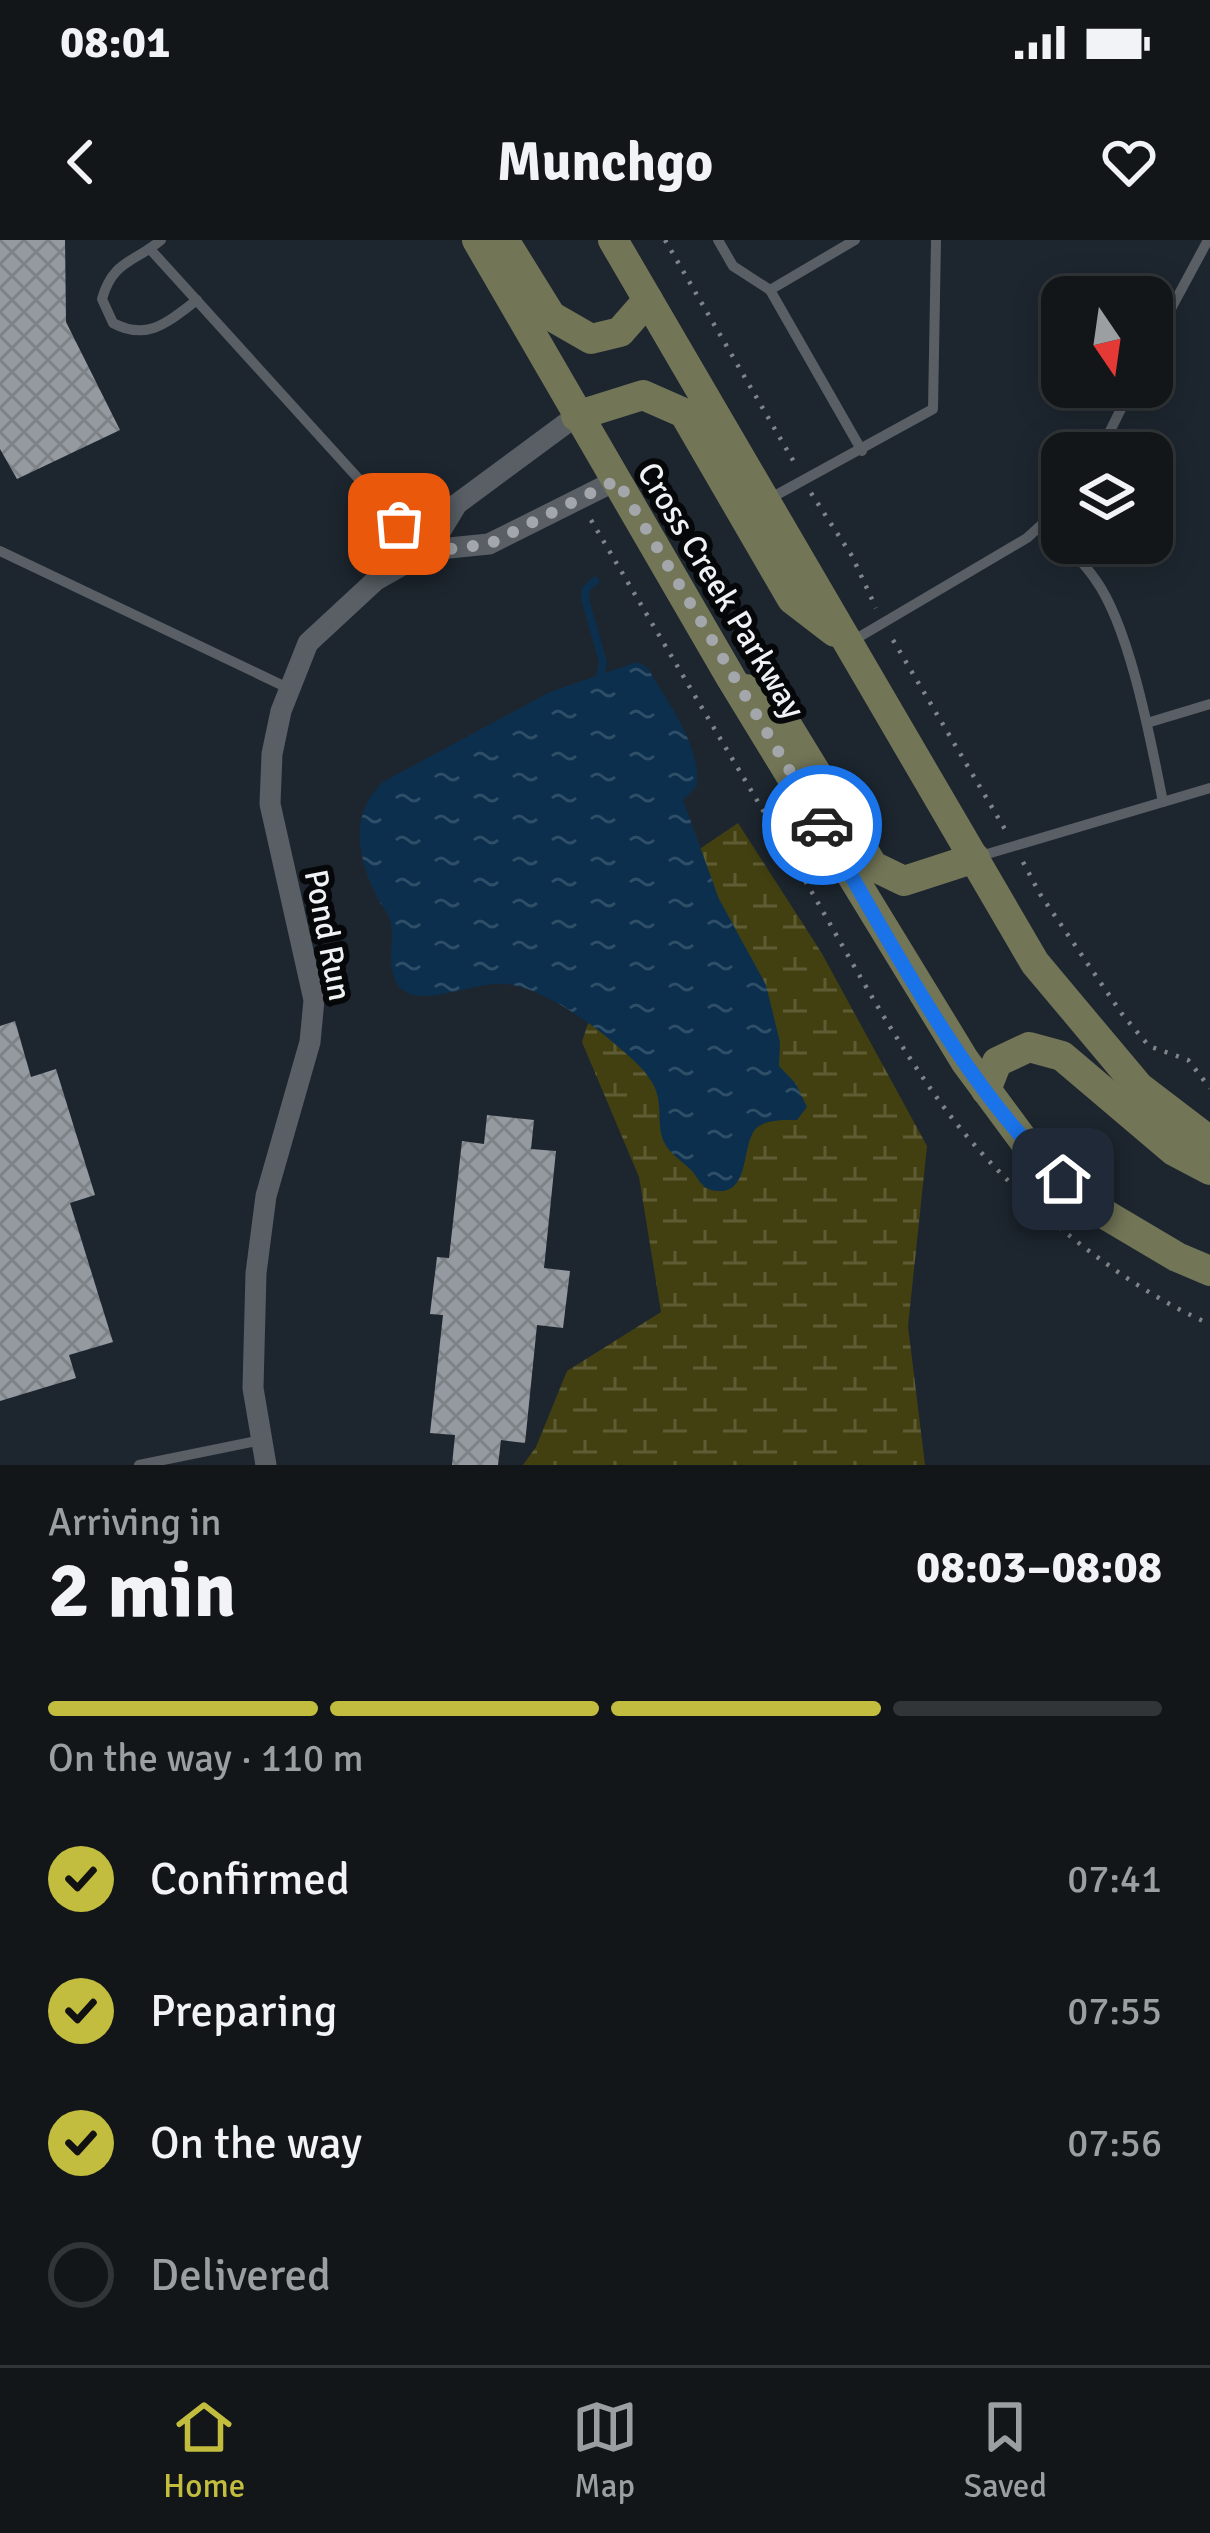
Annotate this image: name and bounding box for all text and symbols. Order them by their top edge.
text: 08:01 [60,15,170,70]
icon: back [48,129,114,195]
text: Munchgo [497,129,713,196]
icon: heart [1096,129,1162,195]
north arrow [1041,276,1173,408]
map controls [1041,276,1173,564]
button: layers [1041,432,1173,564]
street label: Cross Creek Parkway [628,455,814,727]
pin [348,473,450,575]
icon: bag [366,491,432,557]
courier [762,765,882,885]
icon: car [789,792,855,858]
street label: Pond Run [295,866,360,1004]
pin [1012,1128,1114,1230]
icon: home [1030,1146,1096,1212]
text: Arriving in [48,1498,222,1546]
text: 08:03–08:08 [916,1540,1162,1595]
text: 2 min [48,1543,236,1639]
text: On the way · 110 m [48,1734,364,1782]
icon: check [48,1846,114,1912]
text: Confirmed [150,1852,350,1907]
text: 07:41 [1067,1855,1162,1903]
icon: check [48,1978,114,2044]
text: Preparing [150,1984,338,2039]
text: 07:55 [1067,1987,1162,2035]
icon: check [48,2110,114,2176]
text: On the way [150,2116,362,2171]
text: 07:56 [1067,2119,1162,2167]
text: Delivered [150,2248,331,2303]
tab: Home [163,2394,245,2507]
tab: Map [572,2394,638,2507]
tab: Saved [964,2394,1047,2507]

